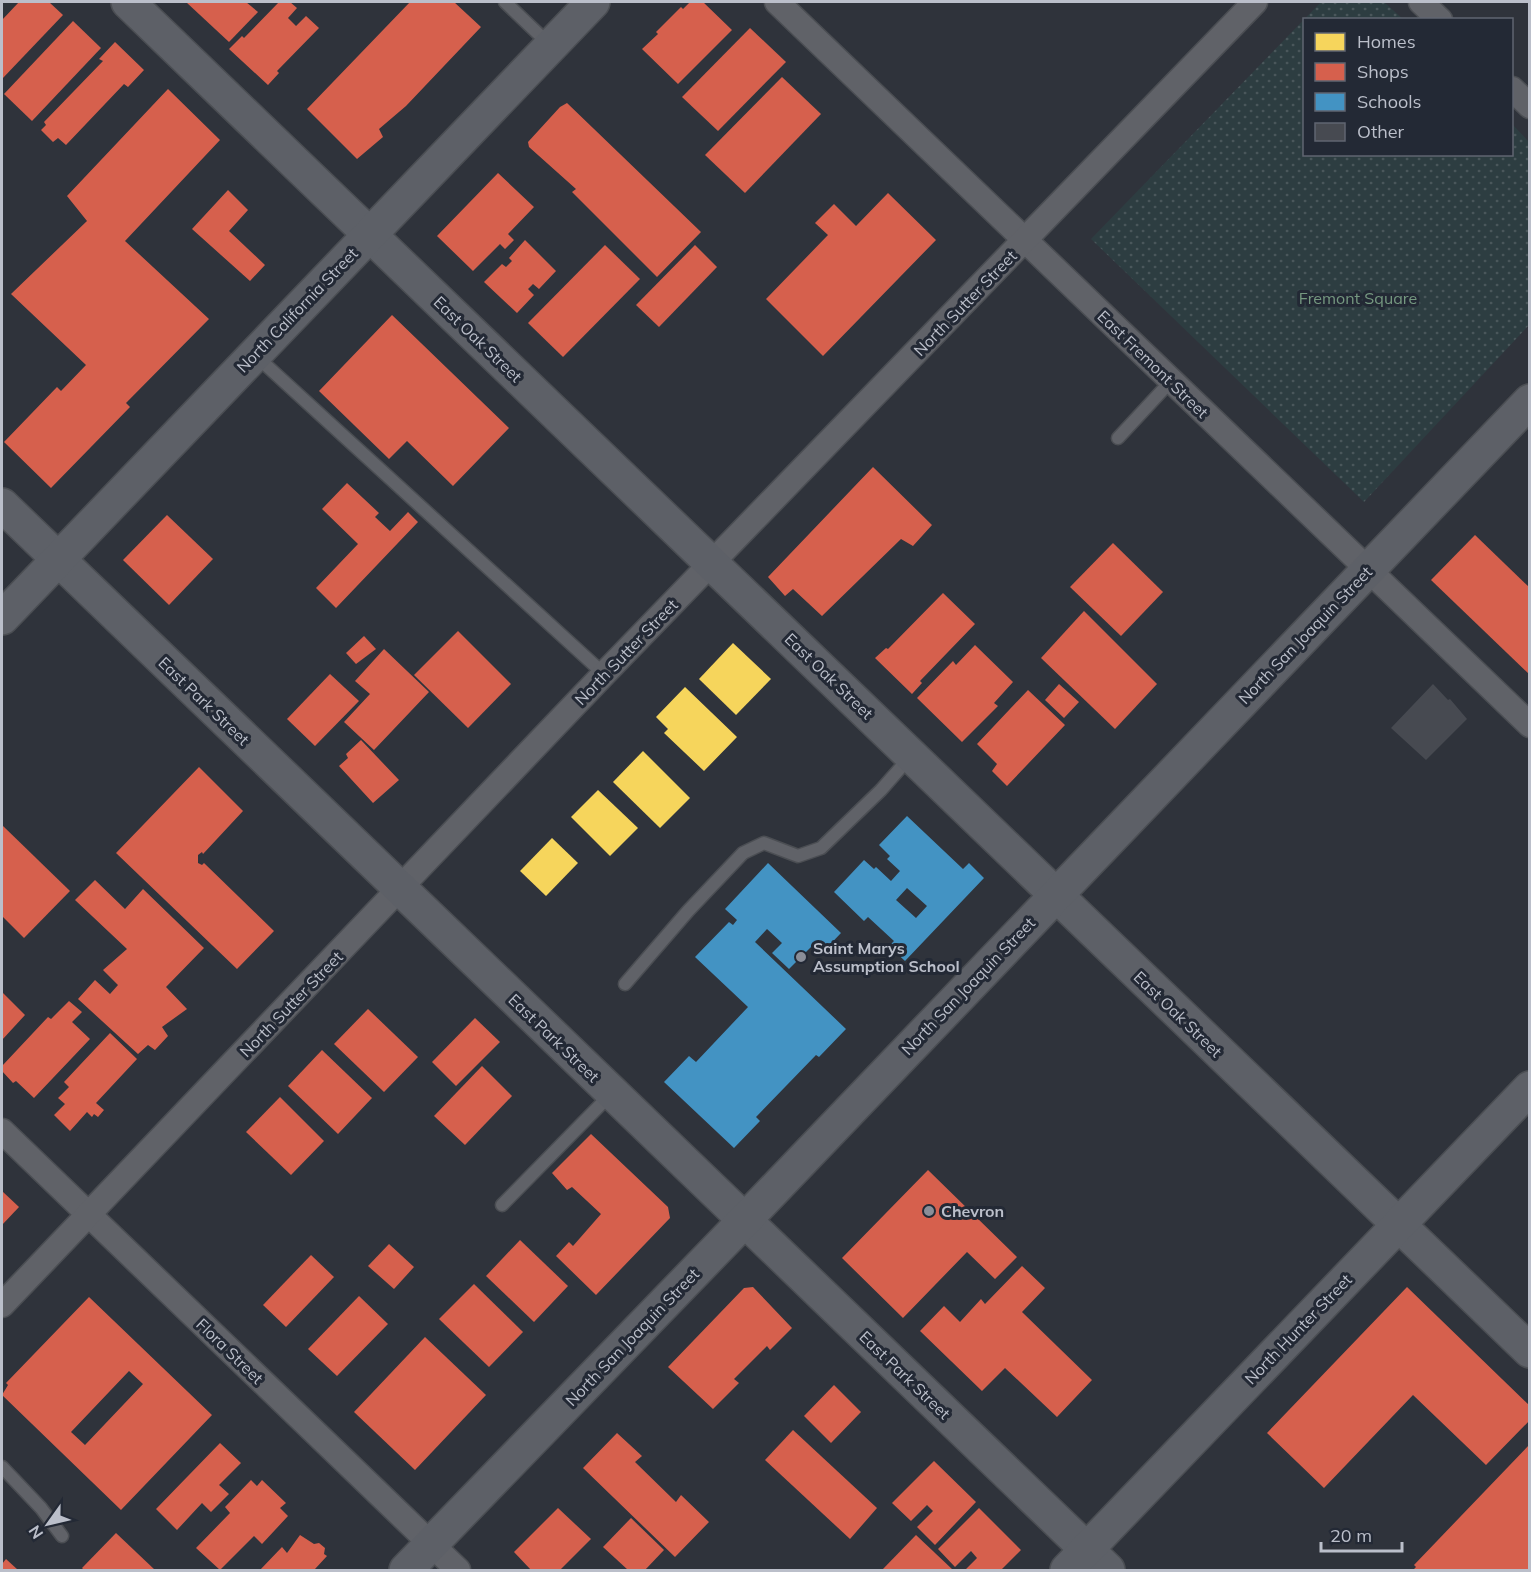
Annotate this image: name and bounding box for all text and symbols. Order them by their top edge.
legend [1303,18,1513,156]
text: Homes [1357,30,1416,53]
text: Shops [1357,60,1409,83]
text: Schools [1357,90,1422,113]
text: Other [1357,120,1405,143]
street label: North California Street [232,243,362,377]
street label: North Sutter Street [909,246,1021,360]
park label: Fremont Square [1299,288,1417,308]
street label: East Oak Street [430,292,527,386]
street label: East Fremont Street [1093,306,1213,422]
street label: North San Joaquin Street [1234,562,1376,708]
street label: North Sutter Street [570,595,682,709]
street label: East Oak Street [781,629,878,723]
street label: East Park Street [154,653,254,750]
street label: North San Joaquin Street [897,913,1039,1059]
place label: Saint Marys Assumption School [813,938,960,976]
street label: North Sutter Street [235,947,347,1061]
marker: Saint Marys Assumption School [794,950,808,964]
street label: East Oak Street [1130,967,1227,1061]
street label: East Park Street [504,990,604,1087]
place label: Chevron [941,1201,1004,1221]
marker: Chevron [922,1204,936,1218]
street label: North San Joaquin Street [561,1264,703,1410]
street label: North Hunter Street [1240,1269,1356,1388]
street label: Flora Street [192,1314,268,1388]
street label: East Park Street [855,1327,955,1424]
north arrow [18,1494,78,1554]
scale bar [1321,1515,1402,1553]
text: N [24,1522,47,1543]
text: 20 m [1330,1524,1372,1547]

